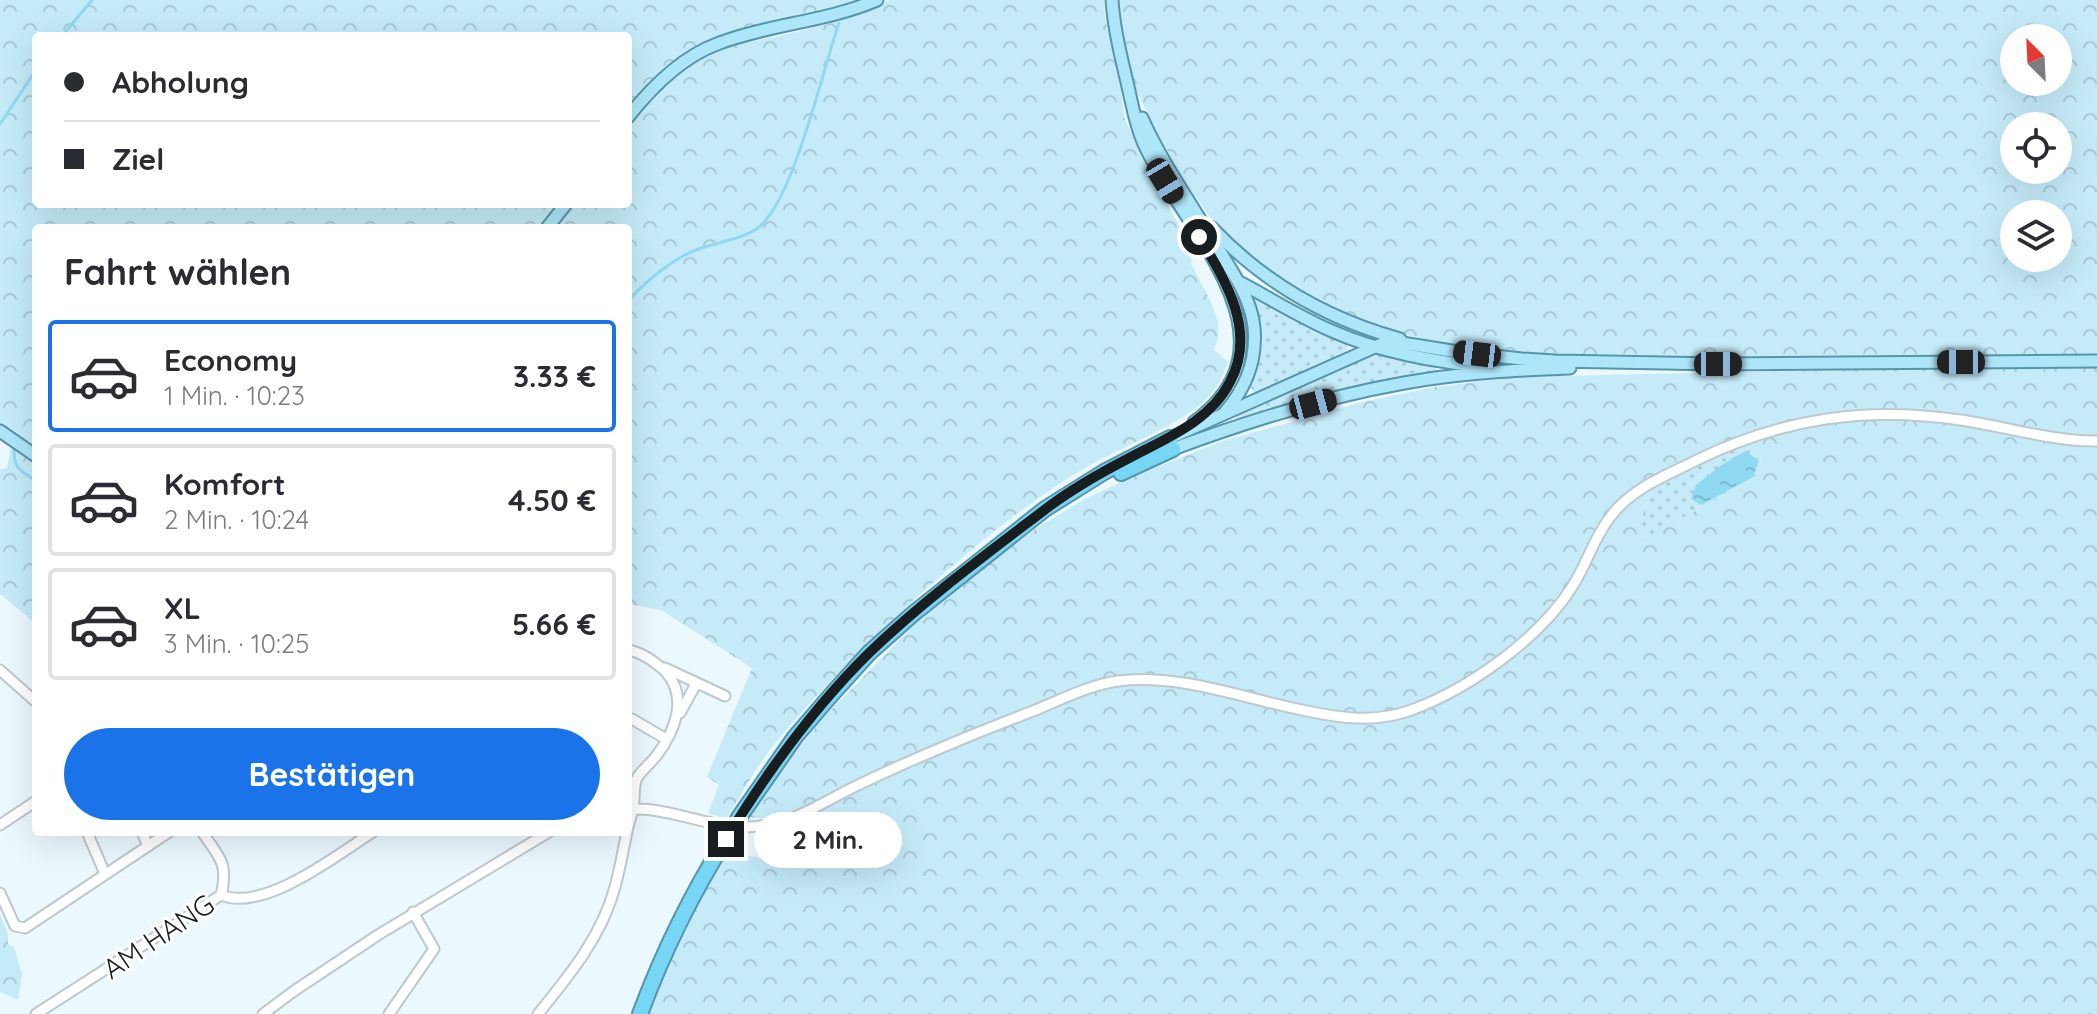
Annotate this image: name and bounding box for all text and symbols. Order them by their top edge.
north arrow [2000,24,2072,96]
map controls [2000,24,2072,272]
text: Abholung [112,63,249,101]
button: locate [2000,112,2072,184]
text: Ziel [112,140,164,178]
car [1142,154,1188,208]
button: layers [2000,200,2072,272]
route start [1181,219,1217,255]
text: Fahrt wählen [64,249,291,294]
car [1452,339,1502,369]
icon: car [68,340,140,412]
text: Economy [164,341,297,379]
car [1937,350,1985,374]
car [1694,352,1742,376]
text: 3.33 € [513,357,596,395]
text: 1 Min. · 10:23 [164,379,305,412]
car [1287,386,1339,422]
icon: car [68,464,140,536]
text: Komfort [164,465,286,503]
text: 4.50 € [508,481,596,519]
text: 2 Min. · 10:24 [164,503,309,536]
icon: car [68,588,140,660]
text: XL [164,589,201,627]
text: 5.66 € [512,605,596,643]
text: 3 Min. · 10:25 [164,627,309,660]
button: Bestätigen [64,728,600,820]
callout: 2 Min. [754,811,902,867]
route end [708,821,744,857]
text: 2 Min. [792,823,864,856]
street label: AM HANG [96,886,220,986]

